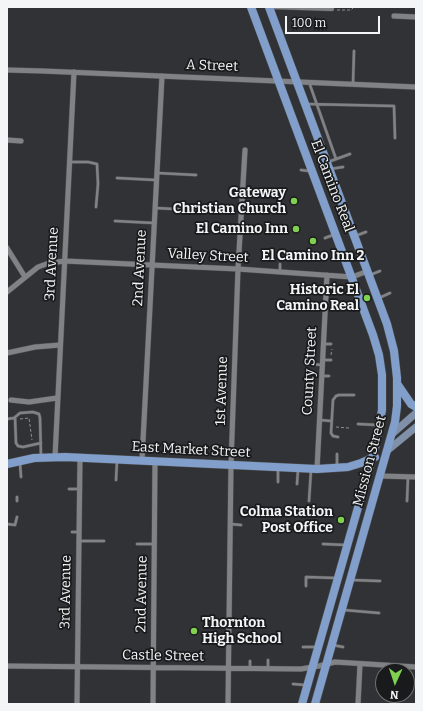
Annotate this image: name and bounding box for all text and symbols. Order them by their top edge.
scale bar [287,8,382,34]
text: 100 m [292,16,326,30]
street label: A Street [186,57,238,75]
street label: El Camino Real [307,138,357,234]
place label: Gateway Christian Church [173,185,286,218]
marker: Gateway Christian Church [289,196,299,206]
place label: El Camino Inn [196,221,288,237]
marker: El Camino Inn [291,224,301,234]
street label: 3rd Avenue [42,227,62,301]
street label: 2nd Avenue [130,229,150,307]
marker: El Camino Inn 2 [308,236,318,246]
street label: Valley Street [167,245,249,267]
place label: El Camino Inn 2 [262,248,364,264]
place label: Historic El Camino Real [276,282,359,314]
marker: Historic El Camino Real [362,293,372,303]
street label: County Street [299,326,321,416]
street label: 1st Avenue [212,356,232,426]
street label: Mission Street [350,414,390,508]
street label: East Market Street [131,438,251,462]
place label: Colma Station Post Office [240,504,333,536]
marker: Colma Station Post Office [336,515,346,525]
street label: 3rd Avenue [57,555,75,629]
street label: 2nd Avenue [133,555,151,633]
place label: Thornton High School [202,615,282,648]
marker: Thornton High School [189,626,199,636]
street label: Castle Street [122,647,204,665]
north arrow [375,663,415,703]
text: N [390,688,399,701]

